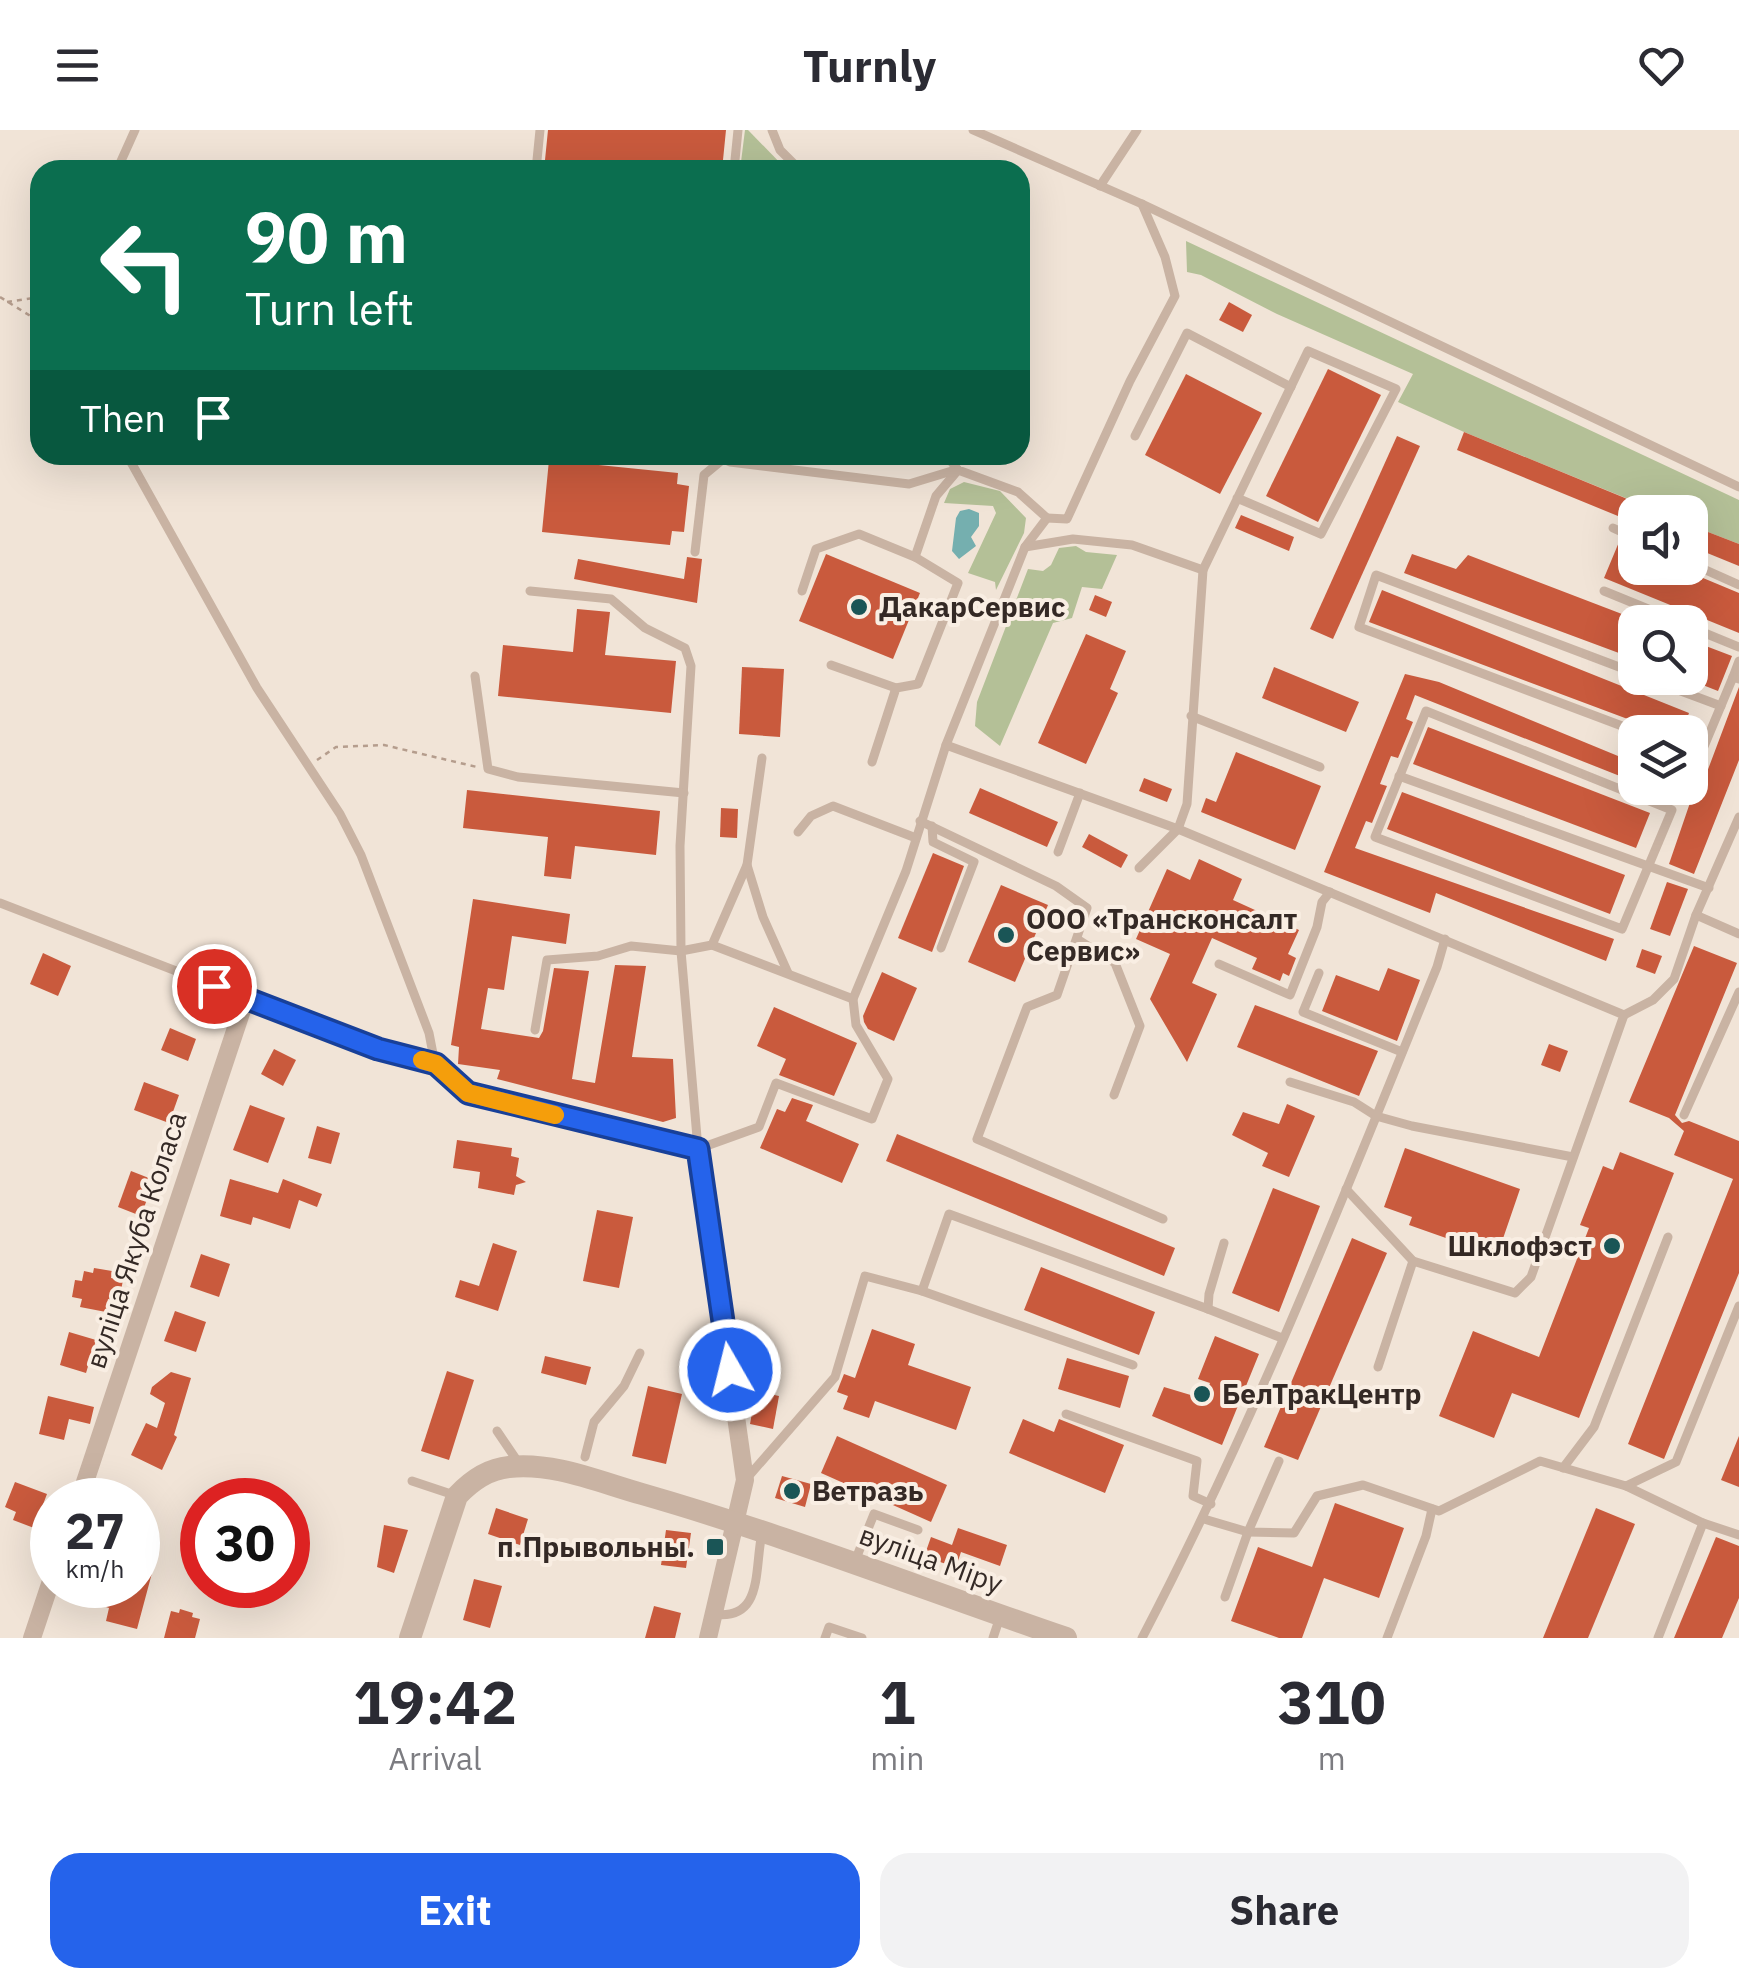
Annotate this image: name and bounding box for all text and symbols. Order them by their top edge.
text: Turnly [803,36,936,94]
icon: menu [50,38,105,93]
icon: heart [1634,38,1689,93]
text: 90 m [245,191,408,282]
icon: left [80,200,210,330]
text: Turn left [245,279,414,337]
icon: arrive [186,390,241,445]
text: Then [80,393,166,442]
map controls [1618,495,1708,805]
button: sound [1618,495,1708,585]
place label: ДакарСервис [879,588,1065,625]
marker: ДакарСервис [848,596,870,618]
button: search [1618,605,1708,695]
button: layers [1618,715,1708,805]
place label: ООО «Трансконсалт Сервис» [1026,900,1297,969]
marker: ООО «Трансконсалт Сервис» [995,924,1017,946]
pin [172,944,257,1029]
icon: arrive [187,959,242,1014]
street label: вуліца Якуба Коласа [77,1107,195,1373]
place label: Шклофэст [1448,1227,1592,1264]
marker: Шклофэст [1601,1235,1623,1257]
position arrow [678,1318,782,1422]
place label: БелТракЦентр [1222,1375,1422,1412]
marker: БелТракЦентр [1191,1383,1213,1405]
place label: Ветразь [812,1472,924,1509]
speed limit sign: 30 [180,1478,310,1608]
marker: Ветразь [781,1480,803,1502]
text: 27 [65,1498,125,1563]
street label: вуліца Міру [854,1516,1008,1602]
place label: п.Прывольны. [497,1528,695,1565]
marker: п.Прывольны. [704,1536,726,1558]
text: km/h [66,1552,124,1585]
text: 19:42 [353,1662,517,1741]
text: 1 [879,1662,915,1741]
text: 310 [1278,1662,1386,1741]
text: Arrival [389,1737,482,1779]
text: min [870,1737,924,1779]
text: m [1318,1737,1346,1779]
button: Exit [50,1853,860,1968]
button: Share [880,1853,1689,1968]

